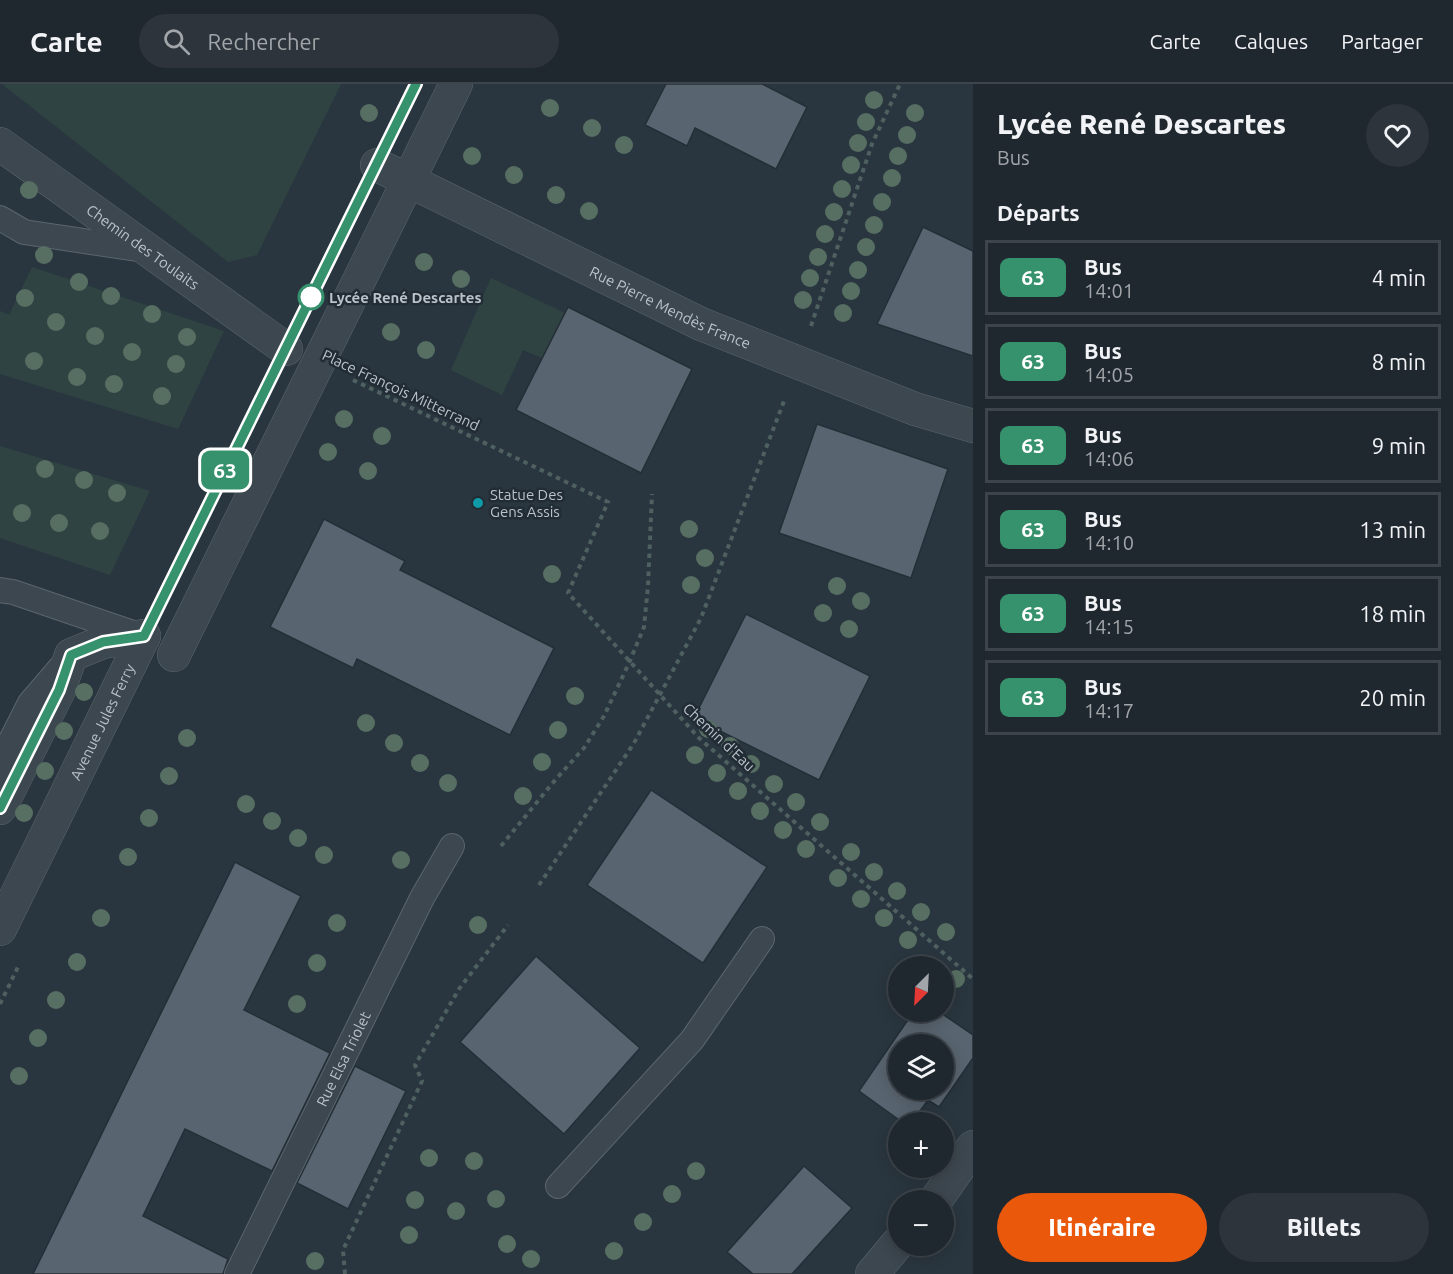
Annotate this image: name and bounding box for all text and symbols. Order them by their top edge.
search box [139,14,559,68]
icon: search [160,25,193,58]
text: Carte [30,26,103,57]
text: Rechercher [208,29,320,54]
text: Carte [1150,29,1201,53]
text: Calques [1234,29,1308,53]
text: Partager [1341,29,1423,53]
button: heart [1366,104,1429,167]
text: Lycée René Descartes [997,108,1286,139]
text: Bus [997,146,1030,169]
street label: Chemin des Toulaits [83,200,203,293]
text: Départs [997,200,1080,225]
text: Bus [1084,254,1122,279]
street label: Rue Pierre Mendès France [587,262,753,351]
text: 63 [1021,265,1045,289]
text: 4 min [1372,265,1426,290]
text: 14:01 [1084,279,1134,302]
marker: Lycée René Descartes [298,284,324,310]
place label: Lycée René Descartes [329,289,482,306]
text: Bus [1084,338,1122,363]
street label: Place François Mitterrand [320,346,482,434]
text: 63 [1021,349,1045,373]
text: 8 min [1372,349,1426,374]
text: 14:05 [1084,363,1134,386]
text: Bus [1084,422,1122,447]
text: 63 [1021,433,1045,457]
text: 9 min [1372,433,1426,458]
text: 14:06 [1084,447,1134,470]
line badge: 63 [198,450,252,490]
text: 63 [213,458,237,482]
place label: Statue Des Gens Assis [490,486,563,520]
marker: Statue Des Gens Assis [471,496,485,510]
text: Bus [1084,506,1122,531]
text: 63 [1021,517,1045,541]
text: 13 min [1359,517,1426,542]
text: 14:10 [1084,531,1134,554]
text: Bus [1084,590,1122,615]
text: 63 [1021,601,1045,625]
text: 18 min [1359,601,1426,626]
text: 14:15 [1084,615,1134,638]
street label: Avenue Jules Ferry [66,661,138,783]
text: Bus [1084,674,1122,699]
text: 63 [1021,685,1045,709]
text: 20 min [1359,685,1426,710]
text: 14:17 [1084,699,1134,722]
street label: Chemin d'Eau [680,700,758,774]
north arrow [888,956,954,1022]
map controls [888,956,954,1256]
street label: Rue Elsa Triolet [312,1008,374,1109]
button: layers [888,1034,954,1100]
button: + [888,1112,954,1178]
button: − [888,1190,954,1256]
button: Itinéraire [997,1193,1207,1262]
button: Billets [1219,1193,1429,1262]

